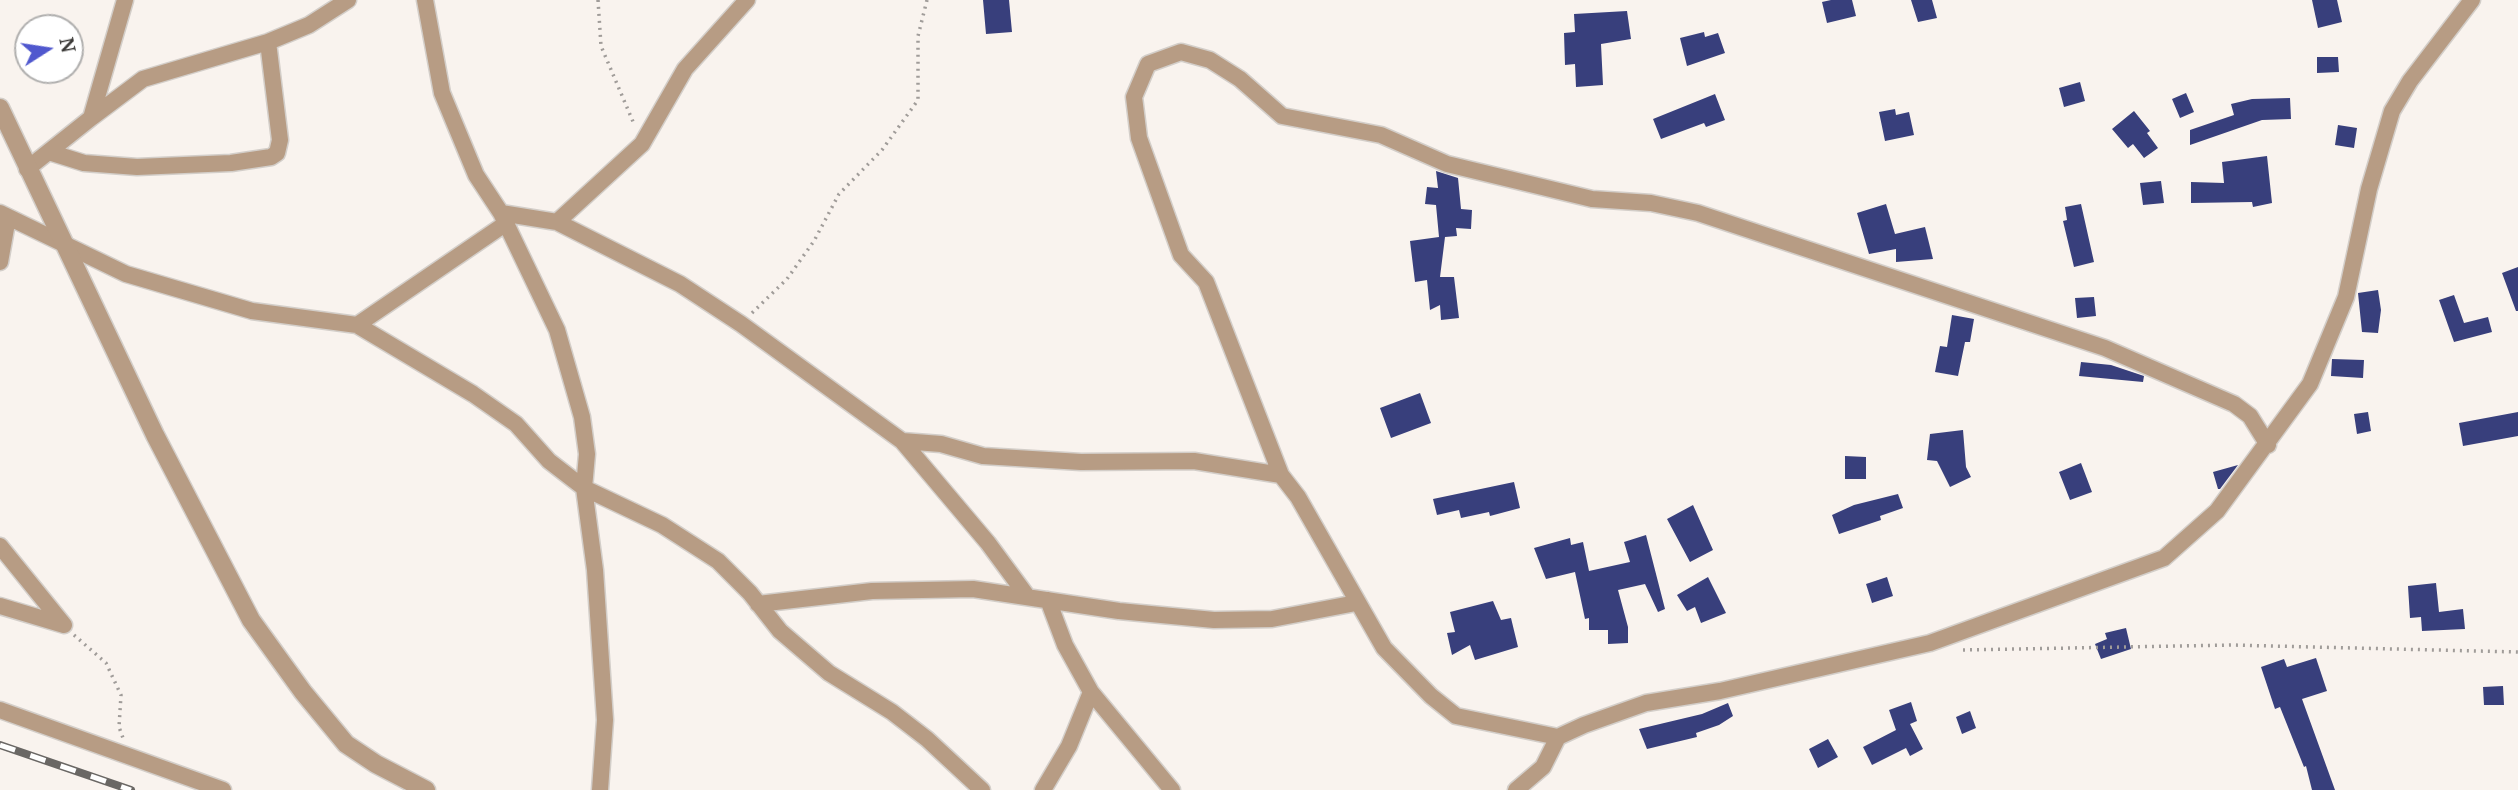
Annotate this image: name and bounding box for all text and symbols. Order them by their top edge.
north arrow [14,14,84,84]
text: N [53,35,82,55]

